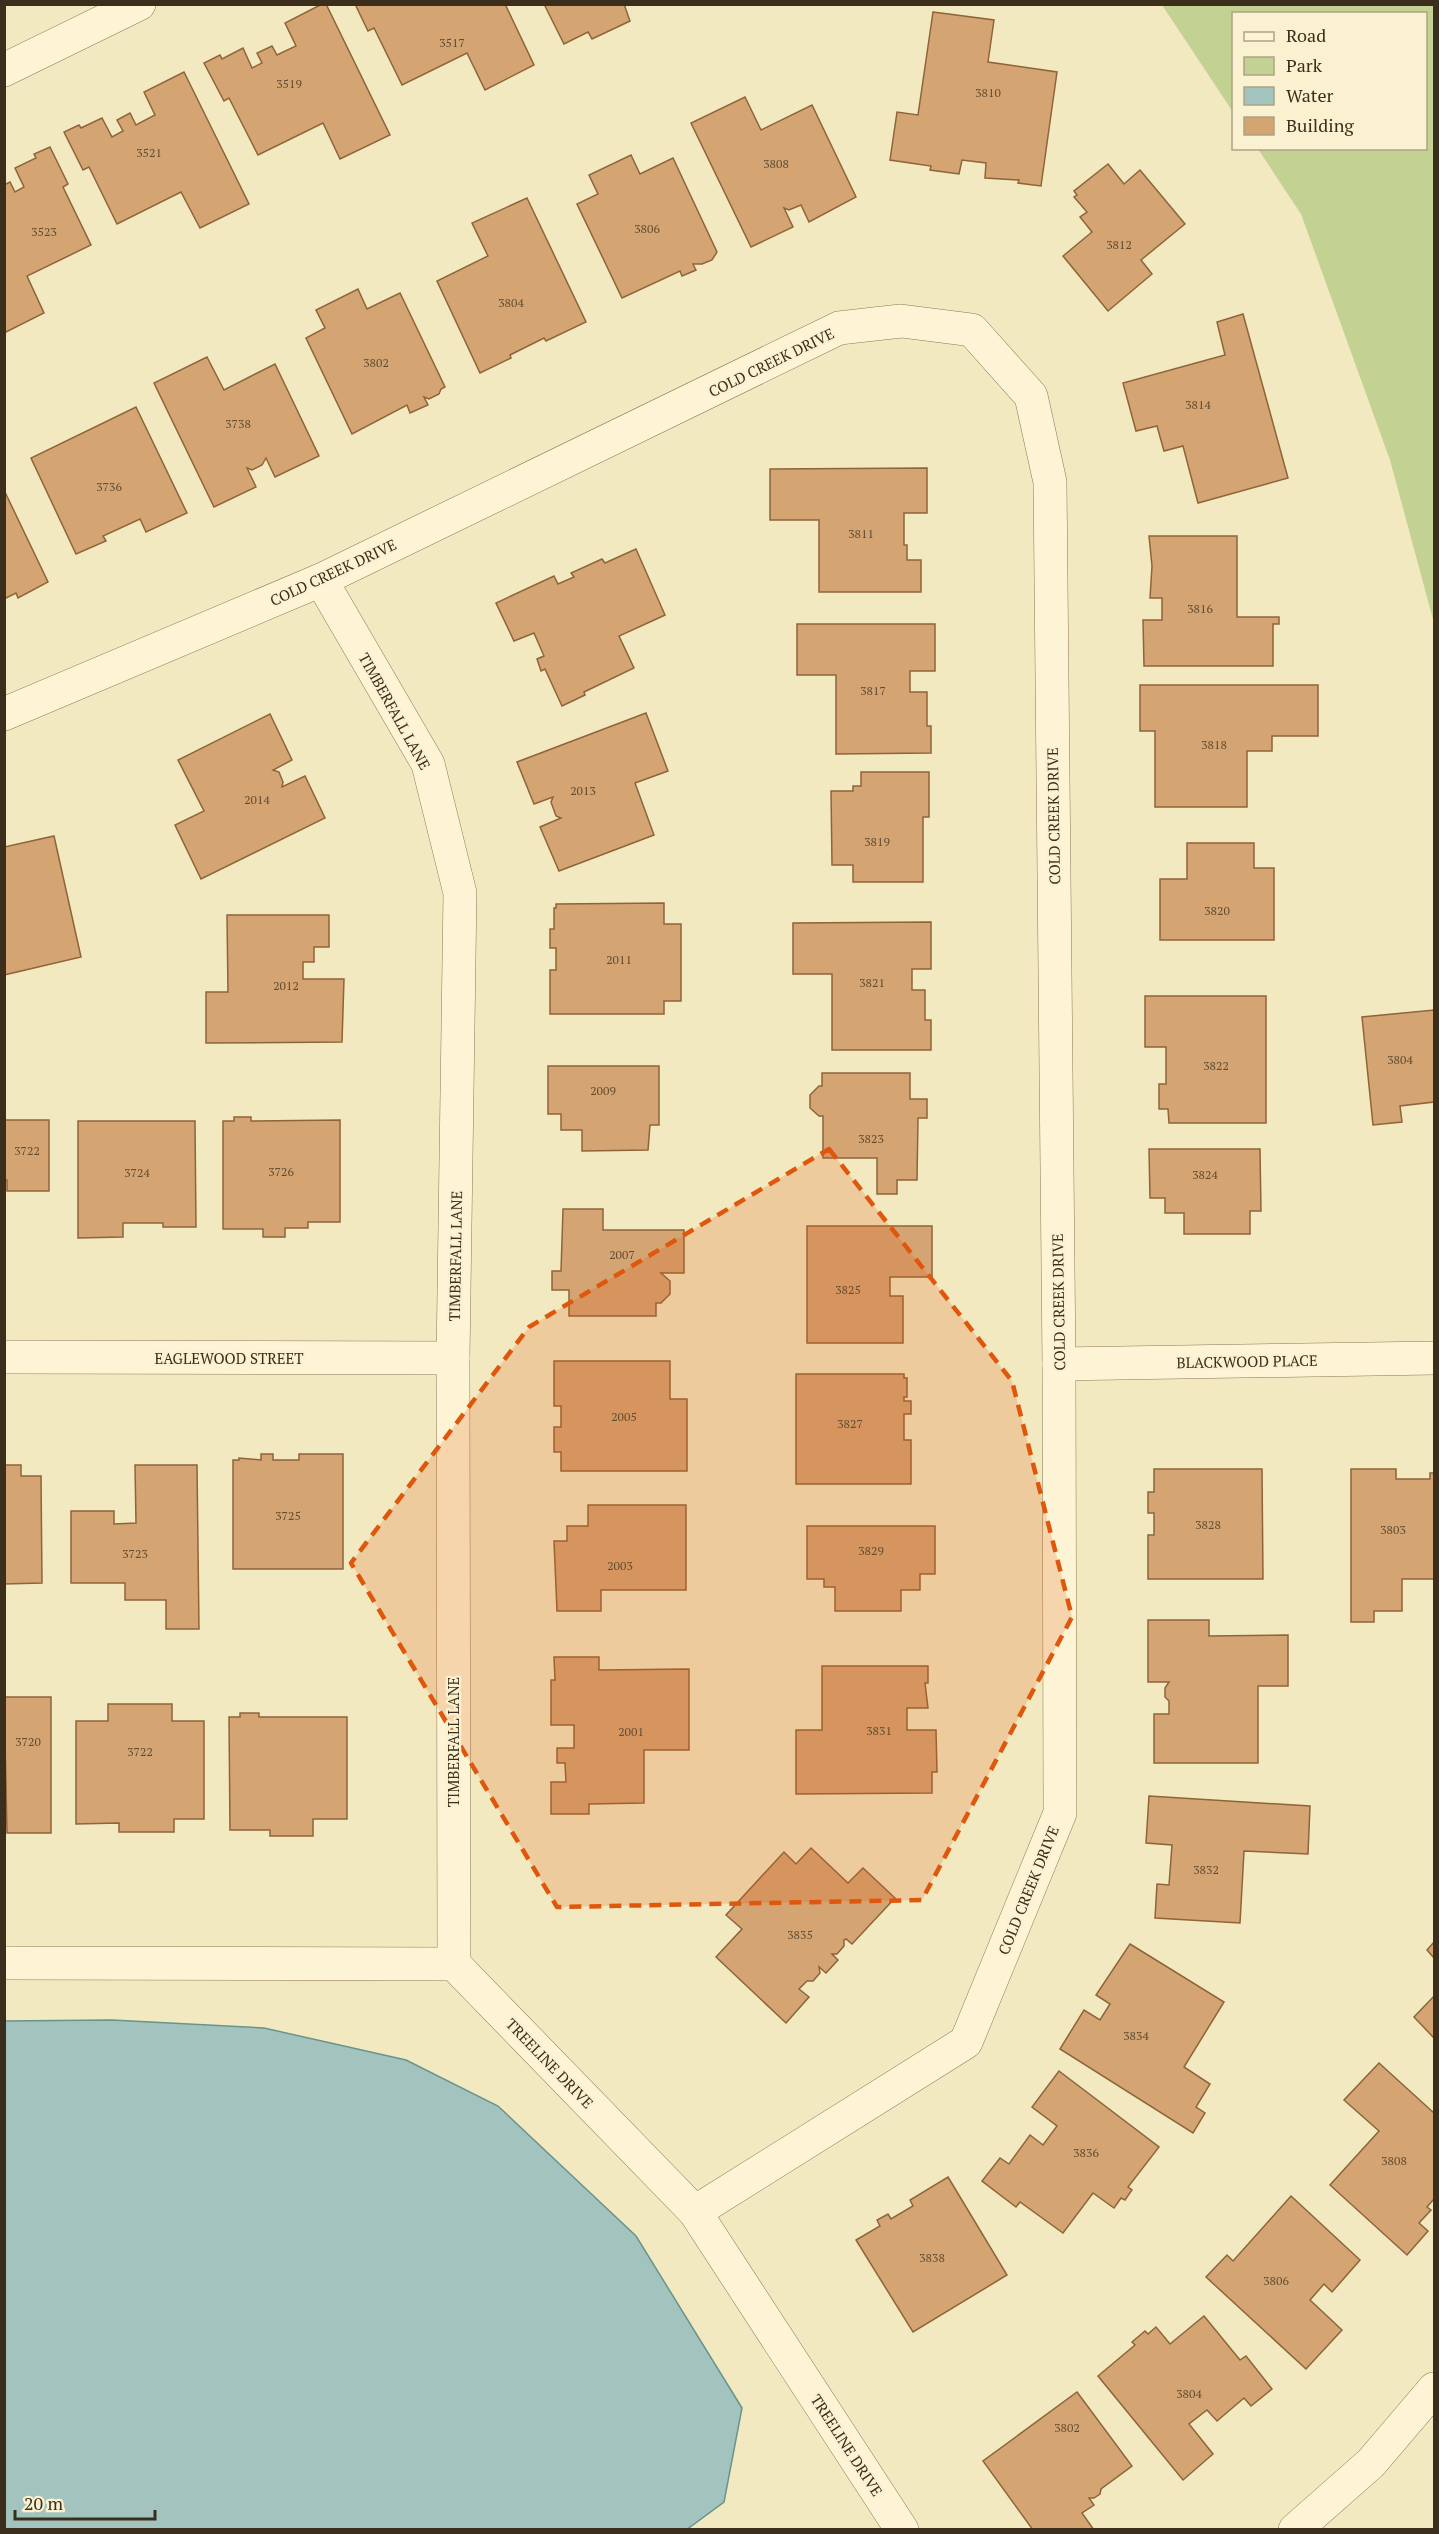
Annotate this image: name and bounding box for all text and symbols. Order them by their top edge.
legend [1232,12,1427,150]
text: Road [1286,23,1326,47]
house number: 3517 [439,35,465,50]
text: Park [1286,53,1323,77]
house number: 3519 [276,76,302,91]
text: Water [1286,83,1333,107]
house number: 3810 [975,85,1001,100]
text: Building [1286,113,1354,137]
house number: 3521 [136,145,162,160]
house number: 3808 [763,156,789,171]
house number: 3806 [634,221,660,236]
house number: 3523 [31,224,57,239]
house number: 3812 [1106,237,1132,252]
house number: 3804 [498,295,524,310]
street label: COLD CREEK DRIVE [705,323,837,401]
house number: 3802 [363,355,389,370]
house number: 3814 [1185,397,1211,412]
house number: 3738 [225,416,251,431]
house number: 3736 [96,479,122,494]
house number: 3811 [848,526,874,541]
street label: COLD CREEK DRIVE [267,534,399,610]
house number: 3816 [1187,601,1213,616]
street label: TIMBERFALL LANE [355,649,435,773]
house number: 3817 [860,683,886,698]
house number: 3818 [1201,737,1227,752]
street label: COLD CREEK DRIVE [1042,747,1064,885]
house number: 2013 [570,783,596,798]
house number: 2014 [244,792,270,807]
house number: 3819 [864,834,890,849]
house number: 3820 [1204,903,1230,918]
house number: 2011 [606,952,632,967]
house number: 3821 [859,975,885,990]
house number: 2012 [273,978,299,993]
house number: 3804 [1387,1052,1413,1067]
house number: 3822 [1203,1058,1229,1073]
house number: 2009 [590,1083,616,1098]
house number: 3823 [858,1131,884,1146]
house number: 3722 [14,1143,40,1158]
house number: 3726 [268,1164,294,1179]
house number: 3724 [124,1165,150,1180]
house number: 3824 [1192,1167,1218,1182]
street label: TIMBERFALL LANE [444,1190,466,1322]
street label: COLD CREEK DRIVE [1047,1233,1069,1371]
house number: 2007 [609,1247,635,1262]
house number: 3825 [835,1282,861,1297]
street label: EAGLEWOOD STREET [154,1348,304,1368]
street label: BLACKWOOD PLACE [1176,1350,1318,1372]
house number: 2005 [611,1409,637,1424]
house number: 3827 [837,1416,863,1431]
house number: 3725 [275,1508,301,1523]
house number: 3828 [1195,1517,1221,1532]
house number: 3803 [1380,1522,1406,1537]
house number: 3829 [858,1543,884,1558]
house number: 3723 [122,1546,148,1561]
house number: 2003 [607,1558,633,1573]
street label: TIMBERFALL LANE [443,1677,463,1807]
house number: 3831 [866,1723,892,1738]
house number: 2001 [618,1724,644,1739]
house number: 3720 [15,1734,41,1749]
house number: 3722 [127,1744,153,1759]
street label: COLD CREEK DRIVE [993,1823,1063,1957]
house number: 3832 [1193,1862,1219,1877]
house number: 3835 [787,1927,813,1942]
street label: TREELINE DRIVE [502,2014,598,2112]
house number: 3834 [1123,2028,1149,2043]
house number: 3836 [1073,2145,1099,2160]
house number: 3808 [1381,2153,1407,2168]
house number: 3838 [919,2250,945,2265]
house number: 3806 [1263,2273,1289,2288]
house number: 3804 [1176,2386,1202,2401]
street label: TREELINE DRIVE [807,2390,887,2500]
house number: 3802 [1054,2420,1080,2435]
scale bar [15,2483,154,2521]
text: 20 m [24,2491,64,2515]

